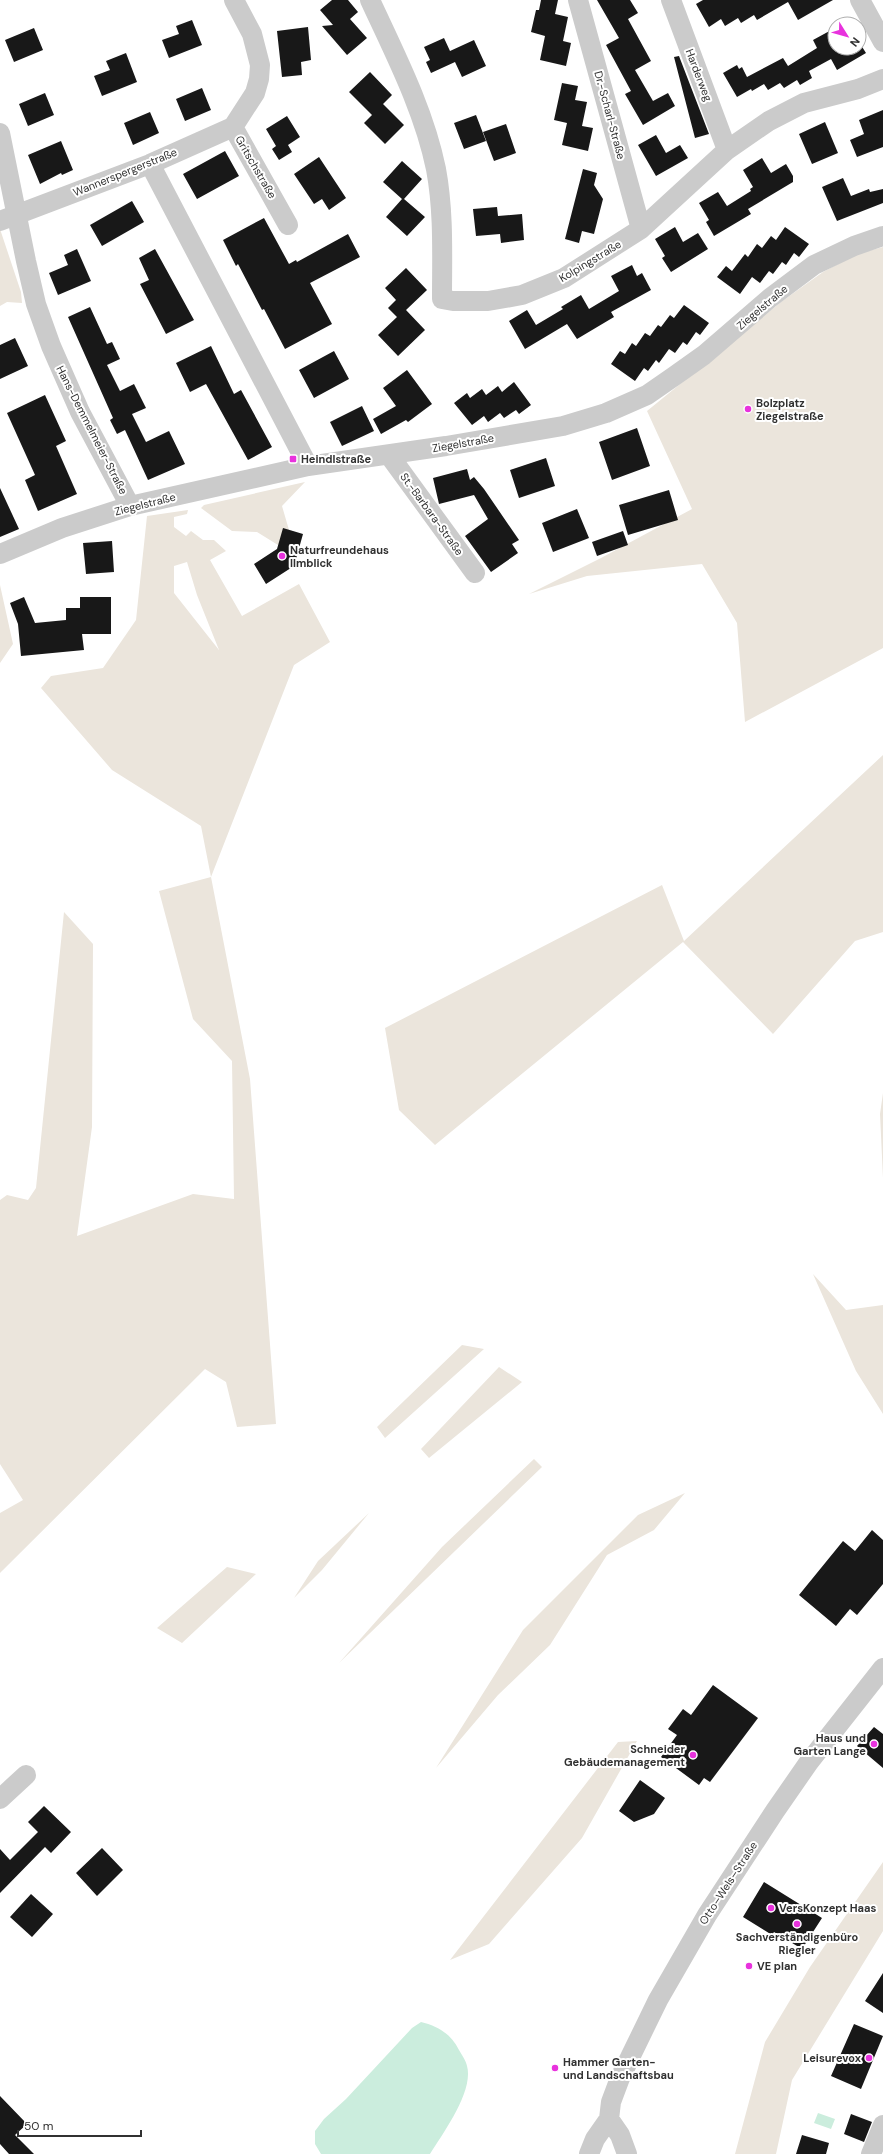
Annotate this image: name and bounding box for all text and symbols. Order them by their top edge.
north arrow [827,16,867,56]
text: N [847,35,863,49]
street label: Harderweg [683,47,715,103]
street label: Dr.-Scharl-Straße [591,69,629,161]
street label: Gritschstraße [232,133,280,201]
street label: Wannerspergerstraße [71,145,179,199]
street label: Kolpingstraße [556,237,624,285]
street label: Ziegelstraße [734,282,790,332]
street label: Hans-Demmelmeier-Straße [53,363,131,497]
place label: Bolzplatz Ziegelstraße [756,396,824,423]
marker: Bolzplatz Ziegelstraße [743,404,753,414]
street label: Ziegelstraße [431,431,495,455]
place label: Heindlstraße [301,452,372,466]
marker: Heindlstraße [288,454,298,464]
street label: St.-Barbara-Straße [397,470,467,558]
street label: Ziegelstraße [113,490,177,518]
place label: Naturfreundehaus Ilmblick [290,543,389,570]
marker: Naturfreundehaus Ilmblick [277,551,287,561]
place label: Haus und Garten Lange [794,1731,866,1758]
marker: Haus und Garten Lange [869,1739,879,1749]
place label: Schneider Gebäudemanagement [564,1742,685,1769]
marker: Schneider Gebäudemanagement [688,1750,698,1760]
street label: Otto–Wels–Straße [696,1839,760,1927]
place label: VersKonzept Haas [779,1901,876,1915]
marker: VersKonzept Haas [766,1903,776,1913]
marker: Sachverständigenbüro Riegler [792,1919,802,1929]
place label: Sachverständigenbüro Riegler [736,1930,858,1957]
place label: VE plan [757,1959,797,1973]
marker: VE plan [744,1961,754,1971]
place label: Leisurevox [803,2051,862,2065]
marker: Leisurevox [864,2053,874,2063]
place label: Hammer Garten- und Landschaftsbau [563,2055,674,2082]
marker: Hammer Garten- und Landschaftsbau [550,2063,560,2073]
scale bar [18,2112,141,2138]
text: 50 m [24,2118,53,2134]

